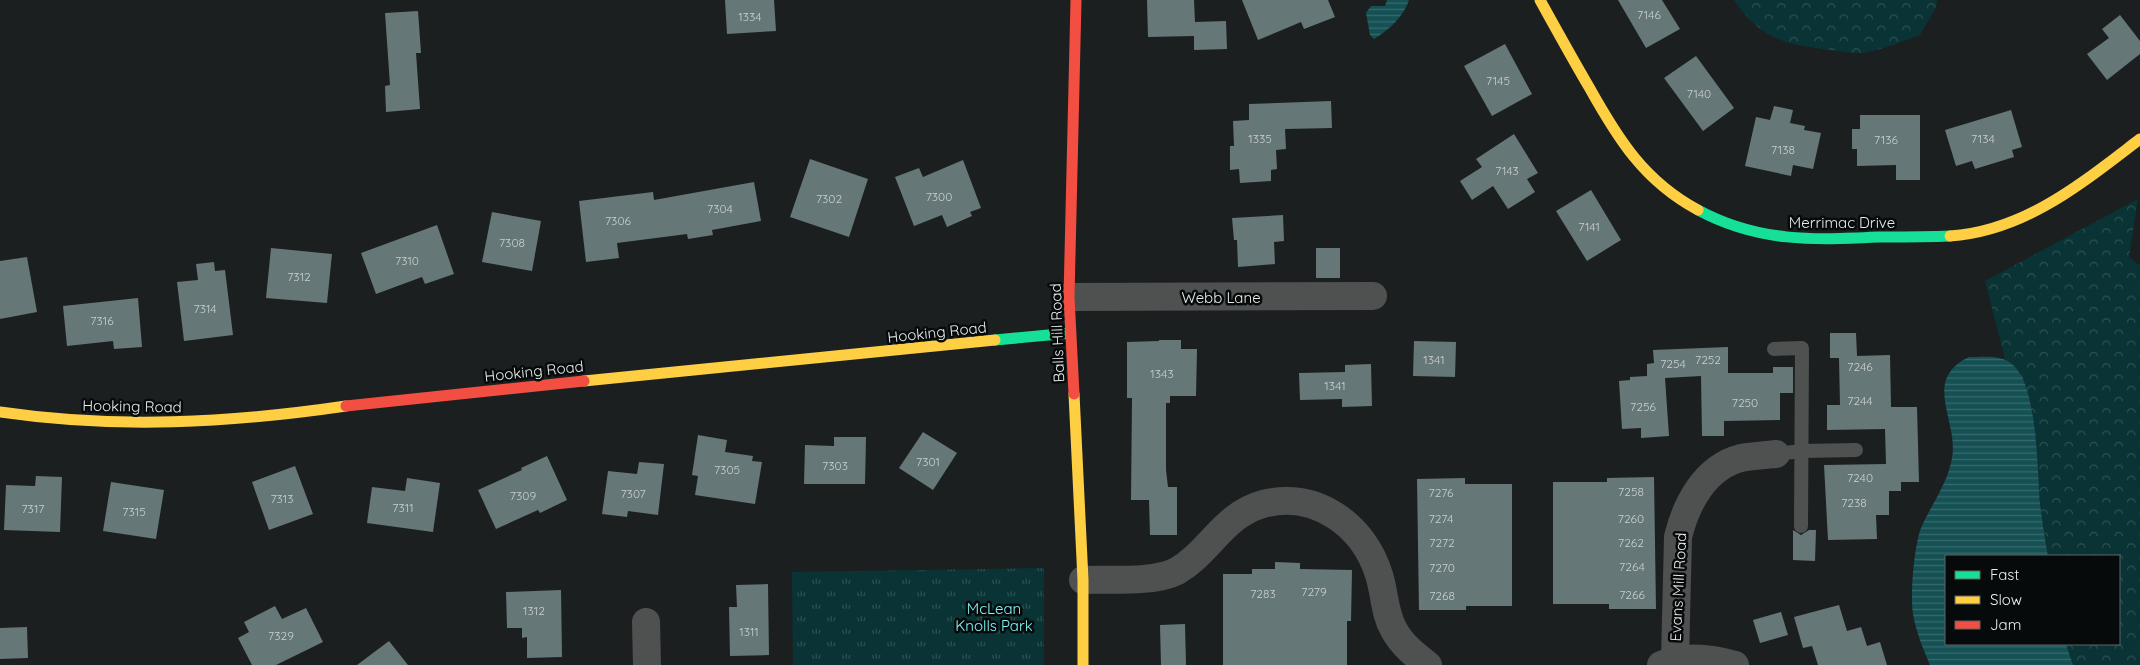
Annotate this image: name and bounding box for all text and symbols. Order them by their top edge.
house number: 7146 [1637,7,1661,22]
house number: 1334 [738,9,762,24]
house number: 7145 [1486,73,1510,88]
house number: 7140 [1687,86,1711,101]
house number: 1335 [1248,131,1272,146]
house number: 7134 [1971,131,1995,146]
house number: 7136 [1874,132,1898,147]
house number: 7138 [1771,142,1795,157]
house number: 7143 [1495,163,1519,178]
house number: 7300 [926,189,952,204]
house number: 7302 [816,191,842,206]
house number: 7304 [707,201,733,216]
house number: 7306 [605,213,632,228]
street label: Merrimac Drive [1789,213,1895,232]
house number: 7141 [1578,219,1600,234]
house number: 7308 [499,235,525,250]
house number: 7310 [395,253,419,268]
house number: 7312 [287,269,311,284]
street label: Balls Hill Road [1046,283,1068,383]
street label: Webb Lane [1181,288,1261,307]
house number: 7314 [193,301,217,316]
house number: 7316 [90,313,114,328]
street label: Hooking Road [887,317,987,347]
house number: 1341 [1423,352,1445,367]
house number: 7252 [1695,352,1721,367]
street label: Hooking Road [484,356,584,386]
house number: 7254 [1660,356,1686,371]
house number: 7246 [1847,359,1873,374]
house number: 1343 [1150,366,1174,381]
house number: 1341 [1324,378,1346,393]
house number: 7244 [1847,393,1873,408]
house number: 7250 [1732,395,1758,410]
street label: Hooking Road [82,396,182,416]
house number: 7256 [1630,399,1656,414]
house number: 7301 [916,454,940,469]
house number: 7303 [822,458,848,473]
house number: 7305 [714,462,740,477]
house number: 7240 [1847,470,1873,485]
house number: 7258 [1618,484,1644,499]
house number: 7276 [1429,485,1454,500]
house number: 7307 [620,486,646,501]
house number: 7309 [510,488,536,503]
house number: 7313 [270,491,294,506]
house number: 7238 [1841,495,1867,510]
house number: 7311 [392,500,414,515]
house number: 7317 [21,501,45,516]
house number: 7315 [122,504,146,519]
house number: 7274 [1429,511,1453,526]
house number: 7260 [1618,511,1644,526]
street label: Evans Mill Road [1666,532,1690,642]
house number: 7272 [1429,535,1455,550]
house number: 7262 [1618,535,1644,550]
legend [1945,555,2120,645]
house number: 7264 [1619,559,1645,574]
house number: 7270 [1429,560,1455,575]
text: Fast [1990,565,2019,584]
house number: 7279 [1301,584,1327,599]
house number: 7283 [1250,586,1276,601]
house number: 7266 [1619,587,1645,602]
house number: 7268 [1429,588,1455,603]
text: Slow [1990,590,2022,609]
park label: McLean Knolls Park [955,599,1033,635]
house number: 1312 [523,603,545,618]
text: Jam [1990,615,2021,634]
house number: 1311 [739,624,759,639]
house number: 7329 [268,628,294,643]

